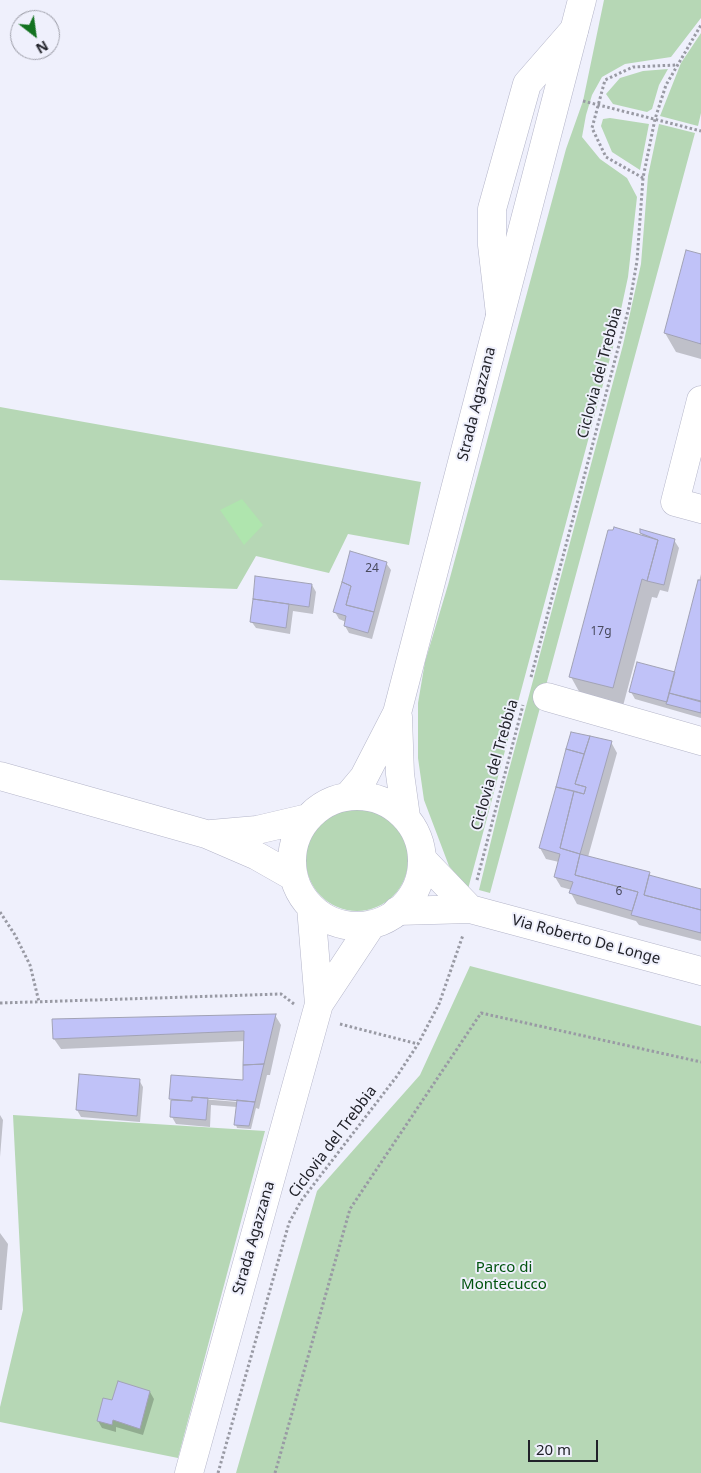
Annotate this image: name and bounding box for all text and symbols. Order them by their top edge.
north arrow [10,10,60,60]
text: N [33,36,52,59]
street label: Ciclovia del Trebbia [574,305,626,441]
street label: Strada Agazzana [454,345,500,463]
house number: 24 [365,562,379,576]
house number: 17g [590,625,612,639]
street label: Ciclovia del Trebbia [468,698,522,832]
house number: 6 [616,885,622,899]
street label: Via Roberto De Longe [510,911,662,969]
street label: Ciclovia del Trebbia [285,1083,381,1201]
street label: Strada Agazzana [229,1179,279,1297]
park label: Parco di Montecucco [461,1259,547,1294]
scale bar [531,1430,601,1462]
text: 20 m [536,1439,571,1459]

